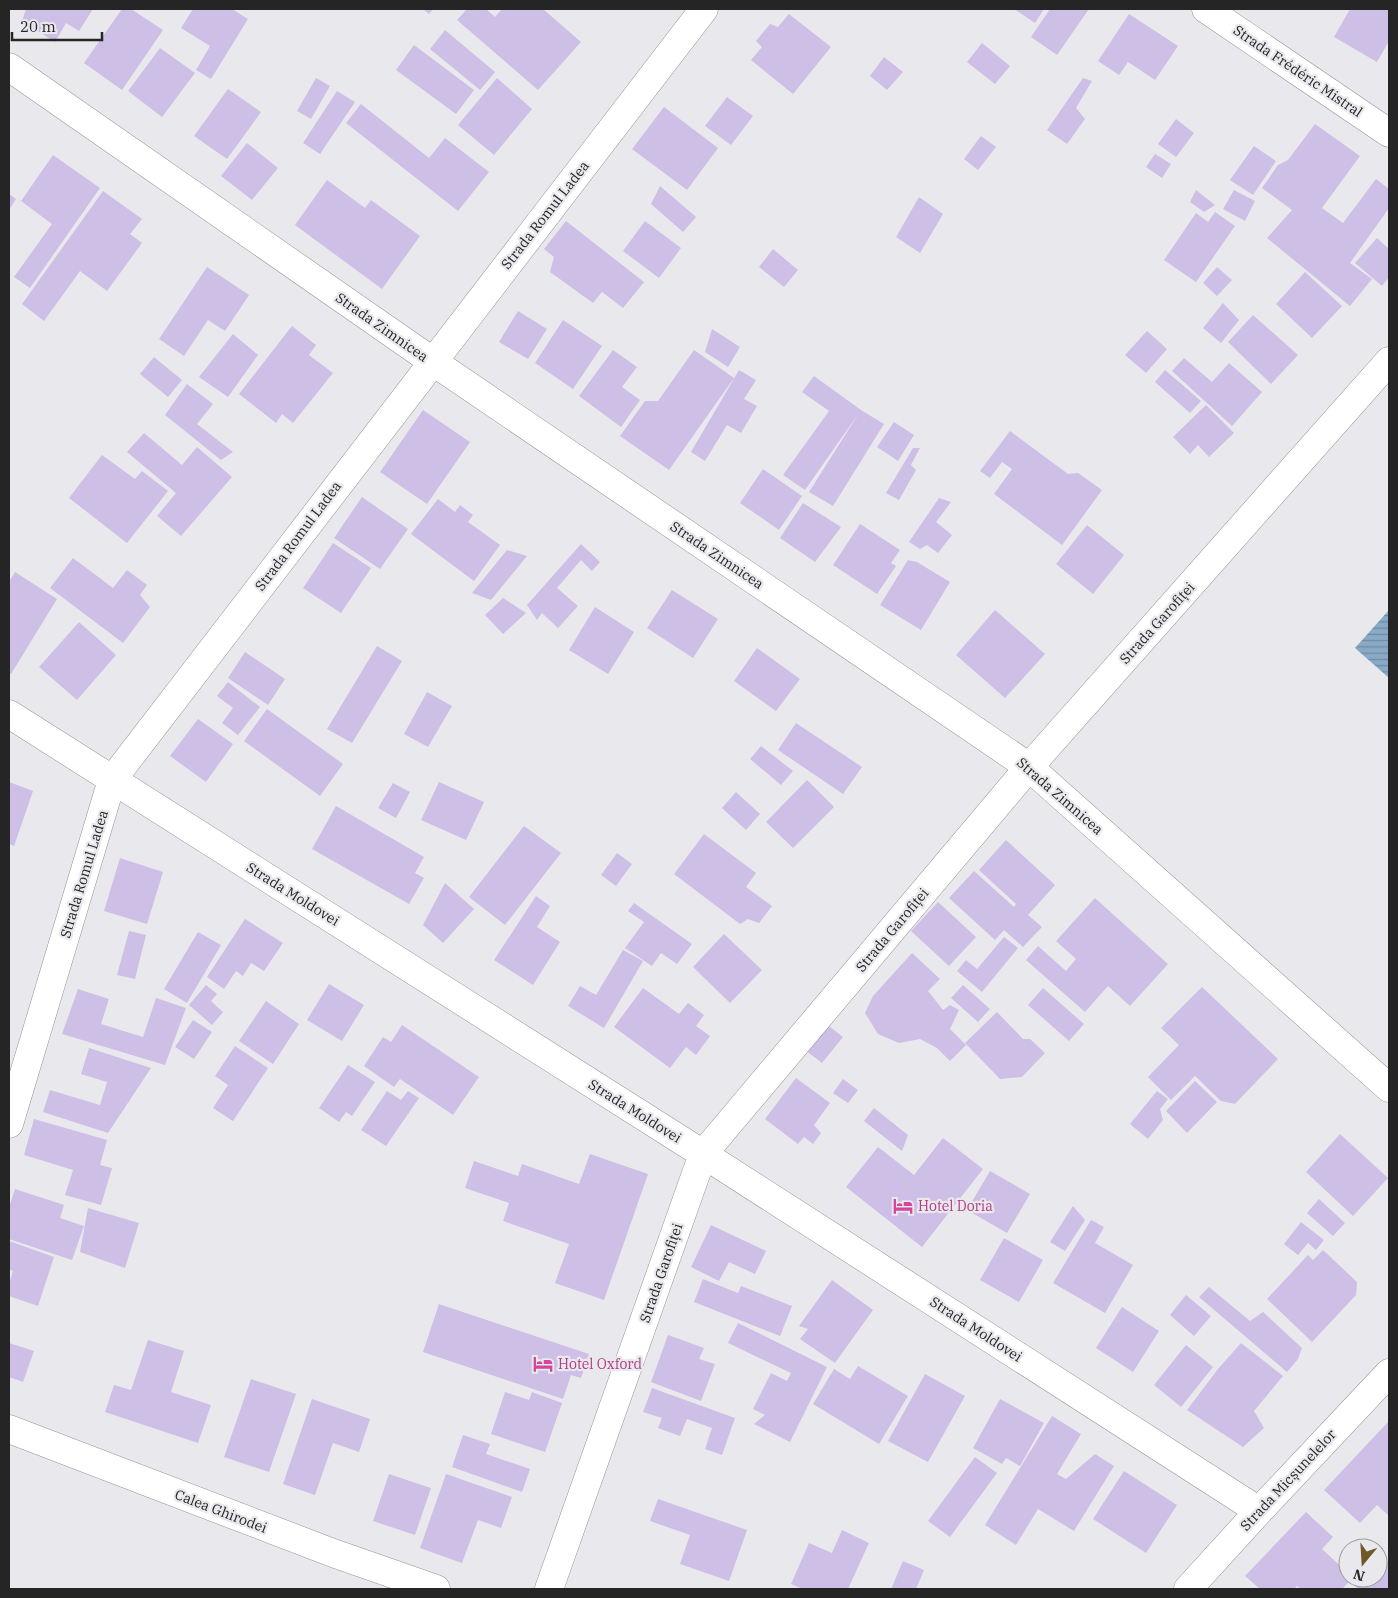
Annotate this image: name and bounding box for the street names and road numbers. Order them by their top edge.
street label: Strada Frédéric Mistral [1230,21,1366,121]
street label: Strada Romul Ladea [497,157,593,273]
street label: Strada Zimnicea [332,288,432,366]
street label: Strada Romul Ladea [251,477,345,594]
street label: Strada Zimnicea [667,517,767,593]
street label: Strada Garofiței [1116,578,1198,668]
street label: Strada Zimnicea [1013,754,1107,839]
street label: Strada Romul Ladea [56,808,112,940]
street label: Strada Moldovei [243,858,343,930]
street label: Strada Garofiței [852,884,932,976]
street label: Strada Moldovei [585,1075,685,1147]
street label: Strada Garofiței [636,1221,686,1325]
street label: Strada Moldovei [927,1293,1025,1365]
street label: Strada Micșunelelor [1236,1425,1340,1534]
street label: Calea Ghirodei [172,1485,270,1537]

